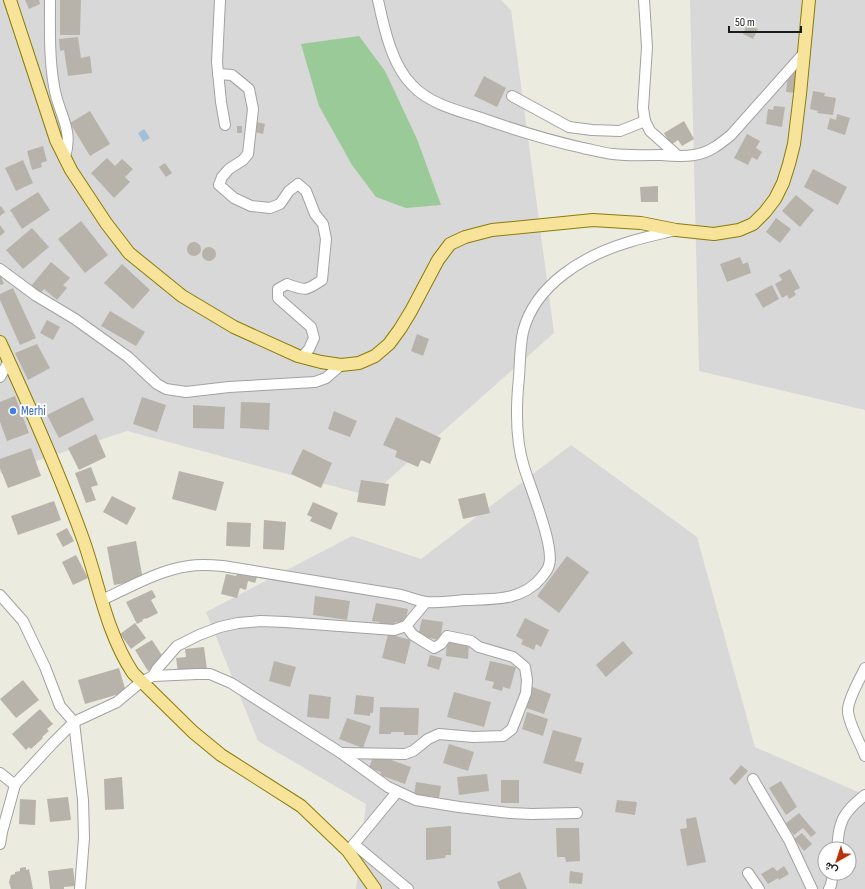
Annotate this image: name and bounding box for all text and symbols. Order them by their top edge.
scale bar [729,8,801,34]
text: 50 m [735,15,755,30]
place label: Merhi [21,403,46,419]
marker: Merhi [8,406,18,416]
north arrow [817,841,857,881]
text: ش [822,859,840,878]

